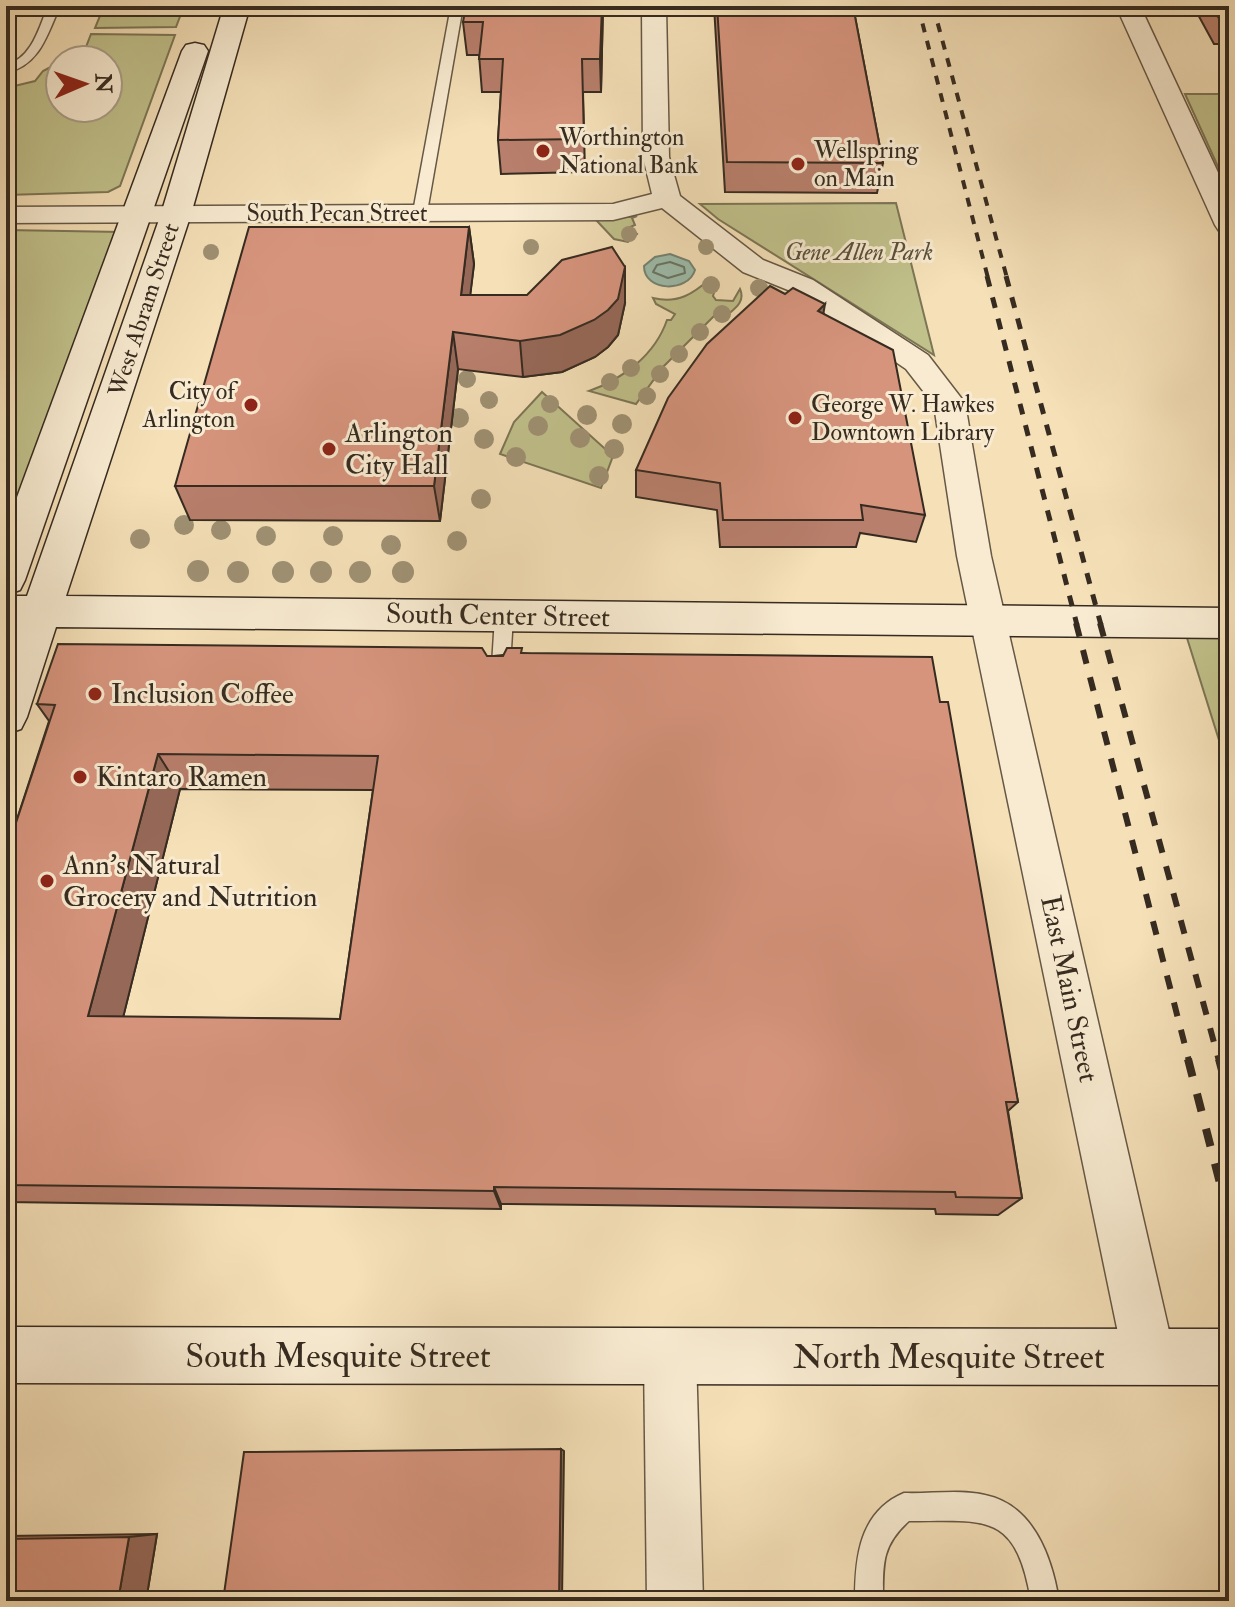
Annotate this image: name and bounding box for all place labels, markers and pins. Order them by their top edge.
place label: Worthington National Bank [558,122,699,181]
place label: Wellspring on Main [813,135,920,194]
marker: Worthington National Bank [534,142,552,160]
marker: Wellspring on Main [789,155,807,173]
place label: City of Arlington [142,376,238,435]
place label: George W. Hawkes Downtown Library [811,389,994,448]
marker: City of Arlington [242,396,260,414]
marker: George W. Hawkes Downtown Library [786,409,804,427]
place label: Arlington City Hall [344,416,453,483]
marker: Arlington City Hall [320,440,338,458]
place label: Inclusion Coffee [111,677,294,712]
marker: Inclusion Coffee [86,685,104,703]
place label: Kintaro Ramen [96,760,267,795]
marker: Kintaro Ramen [71,768,89,786]
place label: Ann's Natural Grocery and Nutrition [62,848,317,915]
marker: Ann's Natural Grocery and Nutrition [38,872,56,890]

